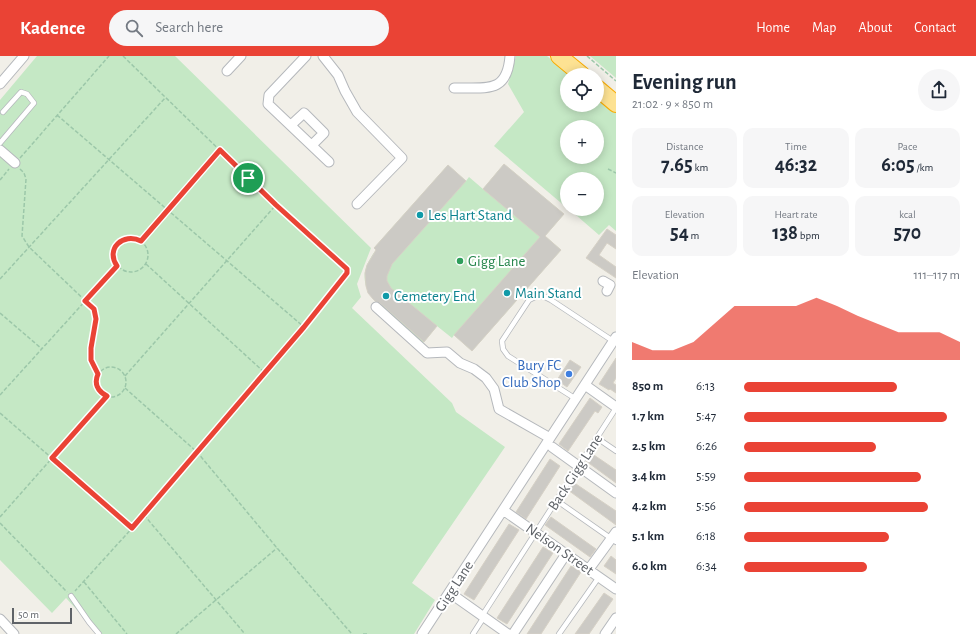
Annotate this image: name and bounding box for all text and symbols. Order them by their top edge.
search box [109,10,389,46]
icon: search [123,17,145,39]
text: Kadence [20,19,85,38]
text: Search here [155,20,223,35]
text: Home [756,21,790,35]
text: Map [812,21,836,35]
text: About [858,21,892,35]
text: Contact [914,21,956,35]
map controls [560,68,604,216]
button: locate [560,68,604,112]
button: share [918,69,960,111]
text: Evening run [632,71,737,93]
text: 21:02 · 9 × 850 m [632,98,713,111]
button: + [560,120,604,164]
text: Distance [666,141,703,152]
text: Time [785,141,807,152]
text: Pace [897,141,917,152]
text: 7.65 [661,155,693,175]
text: 46:32 [775,155,817,175]
text: 6:05 [881,155,915,175]
pin [231,161,265,195]
text: km [693,162,708,173]
text: /km [915,162,933,173]
icon: arrive [237,167,259,189]
button: − [560,172,604,216]
place label: Les Hart Stand [428,208,512,223]
text: Elevation [665,209,705,220]
text: Heart rate [774,209,818,220]
text: kcal [899,209,916,220]
marker: Les Hart Stand [415,210,425,220]
text: 54 [670,223,689,243]
text: 138 [772,223,798,243]
text: 570 [893,223,921,243]
text: m [689,230,699,241]
text: bpm [798,230,820,241]
place label: Gigg Lane [468,254,525,269]
marker: Gigg Lane [455,256,465,266]
text: Elevation [632,269,679,282]
text: 111–117 m [913,269,960,282]
place label: Main Stand [515,286,582,301]
marker: Main Stand [502,288,512,298]
place label: Cemetery End [394,289,476,304]
marker: Cemetery End [381,291,391,301]
place label: Bury FC Club Shop [502,358,561,390]
marker: Bury FC Club Shop [564,369,574,379]
text: 850 m [632,380,663,393]
text: 6:13 [696,380,715,393]
text: 1.7 km [632,410,664,423]
text: 5:47 [696,410,716,423]
street label: Back Gigg Lane [545,431,606,513]
text: 2.5 km [632,440,666,453]
text: 6:26 [696,440,717,453]
text: 3.4 km [632,470,666,483]
text: 5:59 [696,470,716,483]
text: 4.2 km [632,500,667,513]
text: 5:56 [696,500,716,513]
street label: Nelson Street [523,521,596,578]
text: 5.1 km [632,530,664,543]
text: 6:18 [696,530,716,543]
street label: Gigg Lane [433,558,476,614]
text: 6.0 km [632,560,667,573]
text: 6:34 [696,560,717,573]
scale bar [12,606,72,625]
text: 50 m [18,609,39,620]

